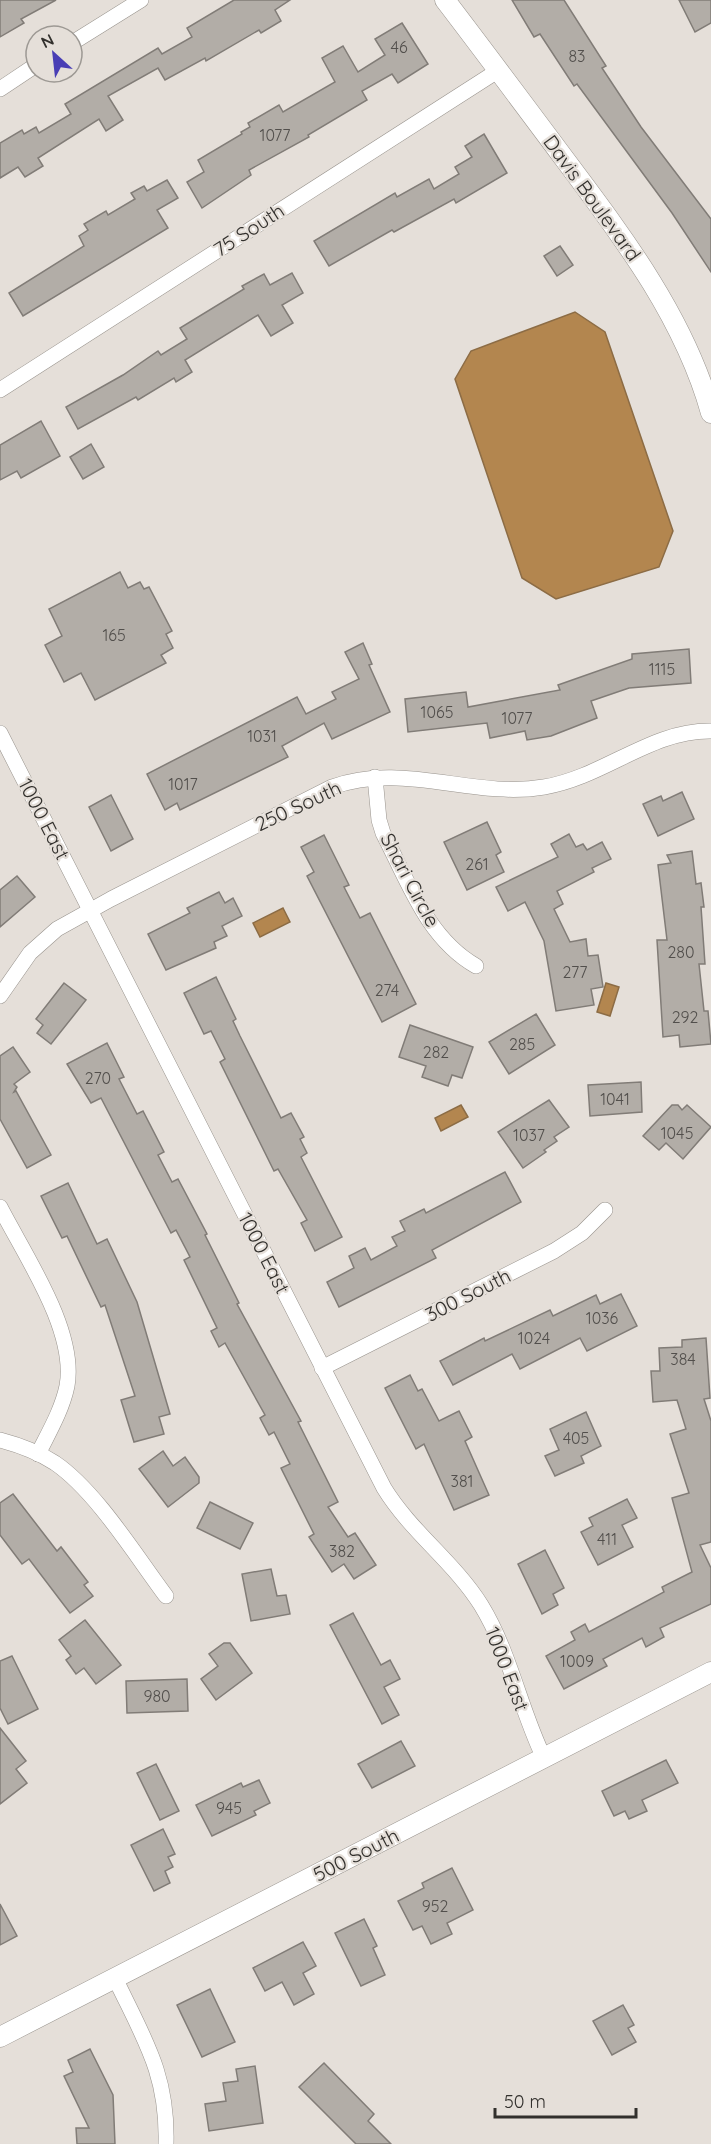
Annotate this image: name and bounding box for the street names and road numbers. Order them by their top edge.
street label: Davis Boulevard [538,130,647,266]
street label: 75 South [209,197,289,262]
street label: 1000 East [13,774,76,864]
street label: 250 South [251,775,345,836]
street label: Shari Circle [375,829,446,931]
street label: 1000 East [233,1208,296,1298]
street label: 300 South [421,1262,515,1327]
street label: 1000 East [480,1623,535,1715]
street label: 500 South [309,1822,403,1887]

